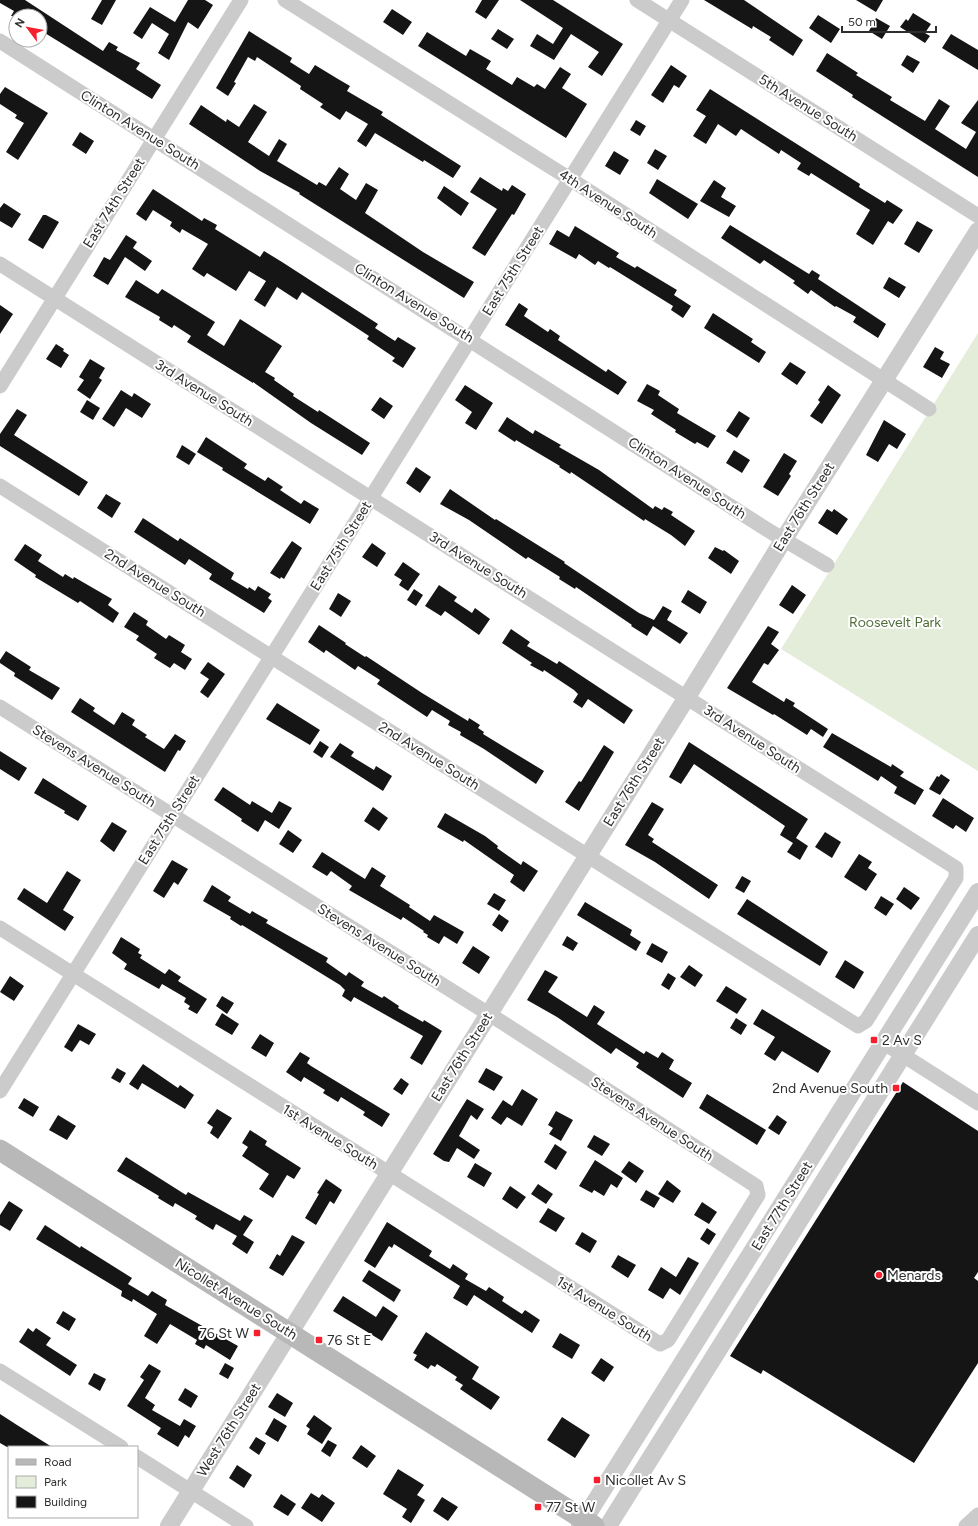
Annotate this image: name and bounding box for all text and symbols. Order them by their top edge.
north arrow [8,8,48,48]
scale bar [842,8,936,34]
text: 50 m [848,15,876,29]
text: N [12,16,28,30]
street label: 5th Avenue South [756,71,861,145]
street label: Clinton Avenue South [77,86,203,174]
street label: East 74th Street [80,155,148,251]
street label: 4th Avenue South [556,166,660,242]
street label: East 75th Street [479,223,547,319]
street label: Clinton Avenue South [351,259,477,347]
street label: 3rd Avenue South [152,356,256,430]
street label: Clinton Avenue South [625,433,749,523]
street label: East 76th Street [770,459,838,555]
street label: East 75th Street [307,498,375,594]
street label: 3rd Avenue South [426,528,530,602]
street label: 2nd Avenue South [101,545,209,621]
park label: Roosevelt Park [849,614,941,631]
street label: 3rd Avenue South [700,701,804,777]
street label: 2nd Avenue South [375,718,483,794]
street label: Stevens Avenue South [29,721,159,811]
street label: East 76th Street [600,734,668,830]
street label: East 75th Street [135,772,203,868]
street label: Stevens Avenue South [314,900,444,990]
street label: East 76th Street [428,1009,496,1105]
place label: 2 Av S [882,1032,922,1049]
marker: 2 Av S [869,1035,879,1045]
street label: Stevens Avenue South [588,1073,716,1165]
place label: 2nd Avenue South [772,1080,888,1097]
marker: 2nd Avenue South [891,1083,901,1093]
street label: 1st Avenue South [279,1101,381,1173]
street label: East 77th Street [748,1158,816,1254]
street label: Nicollet Avenue South [172,1254,300,1344]
place label: Menards [887,1267,941,1284]
marker: Menards [874,1270,884,1280]
street label: 1st Avenue South [553,1273,655,1345]
place label: 76 St W [199,1325,250,1342]
marker: 76 St W [252,1328,262,1338]
place label: 76 St E [327,1332,372,1349]
marker: 76 St E [314,1335,324,1345]
street label: West 76th Street [193,1380,265,1480]
legend [8,1446,138,1518]
text: Road [44,1455,72,1469]
place label: Nicollet Av S [605,1472,686,1489]
text: Park [44,1475,67,1489]
marker: Nicollet Av S [592,1475,602,1485]
text: Building [44,1495,87,1509]
place label: 77 St W [546,1499,596,1516]
marker: 77 St W [533,1502,543,1512]

